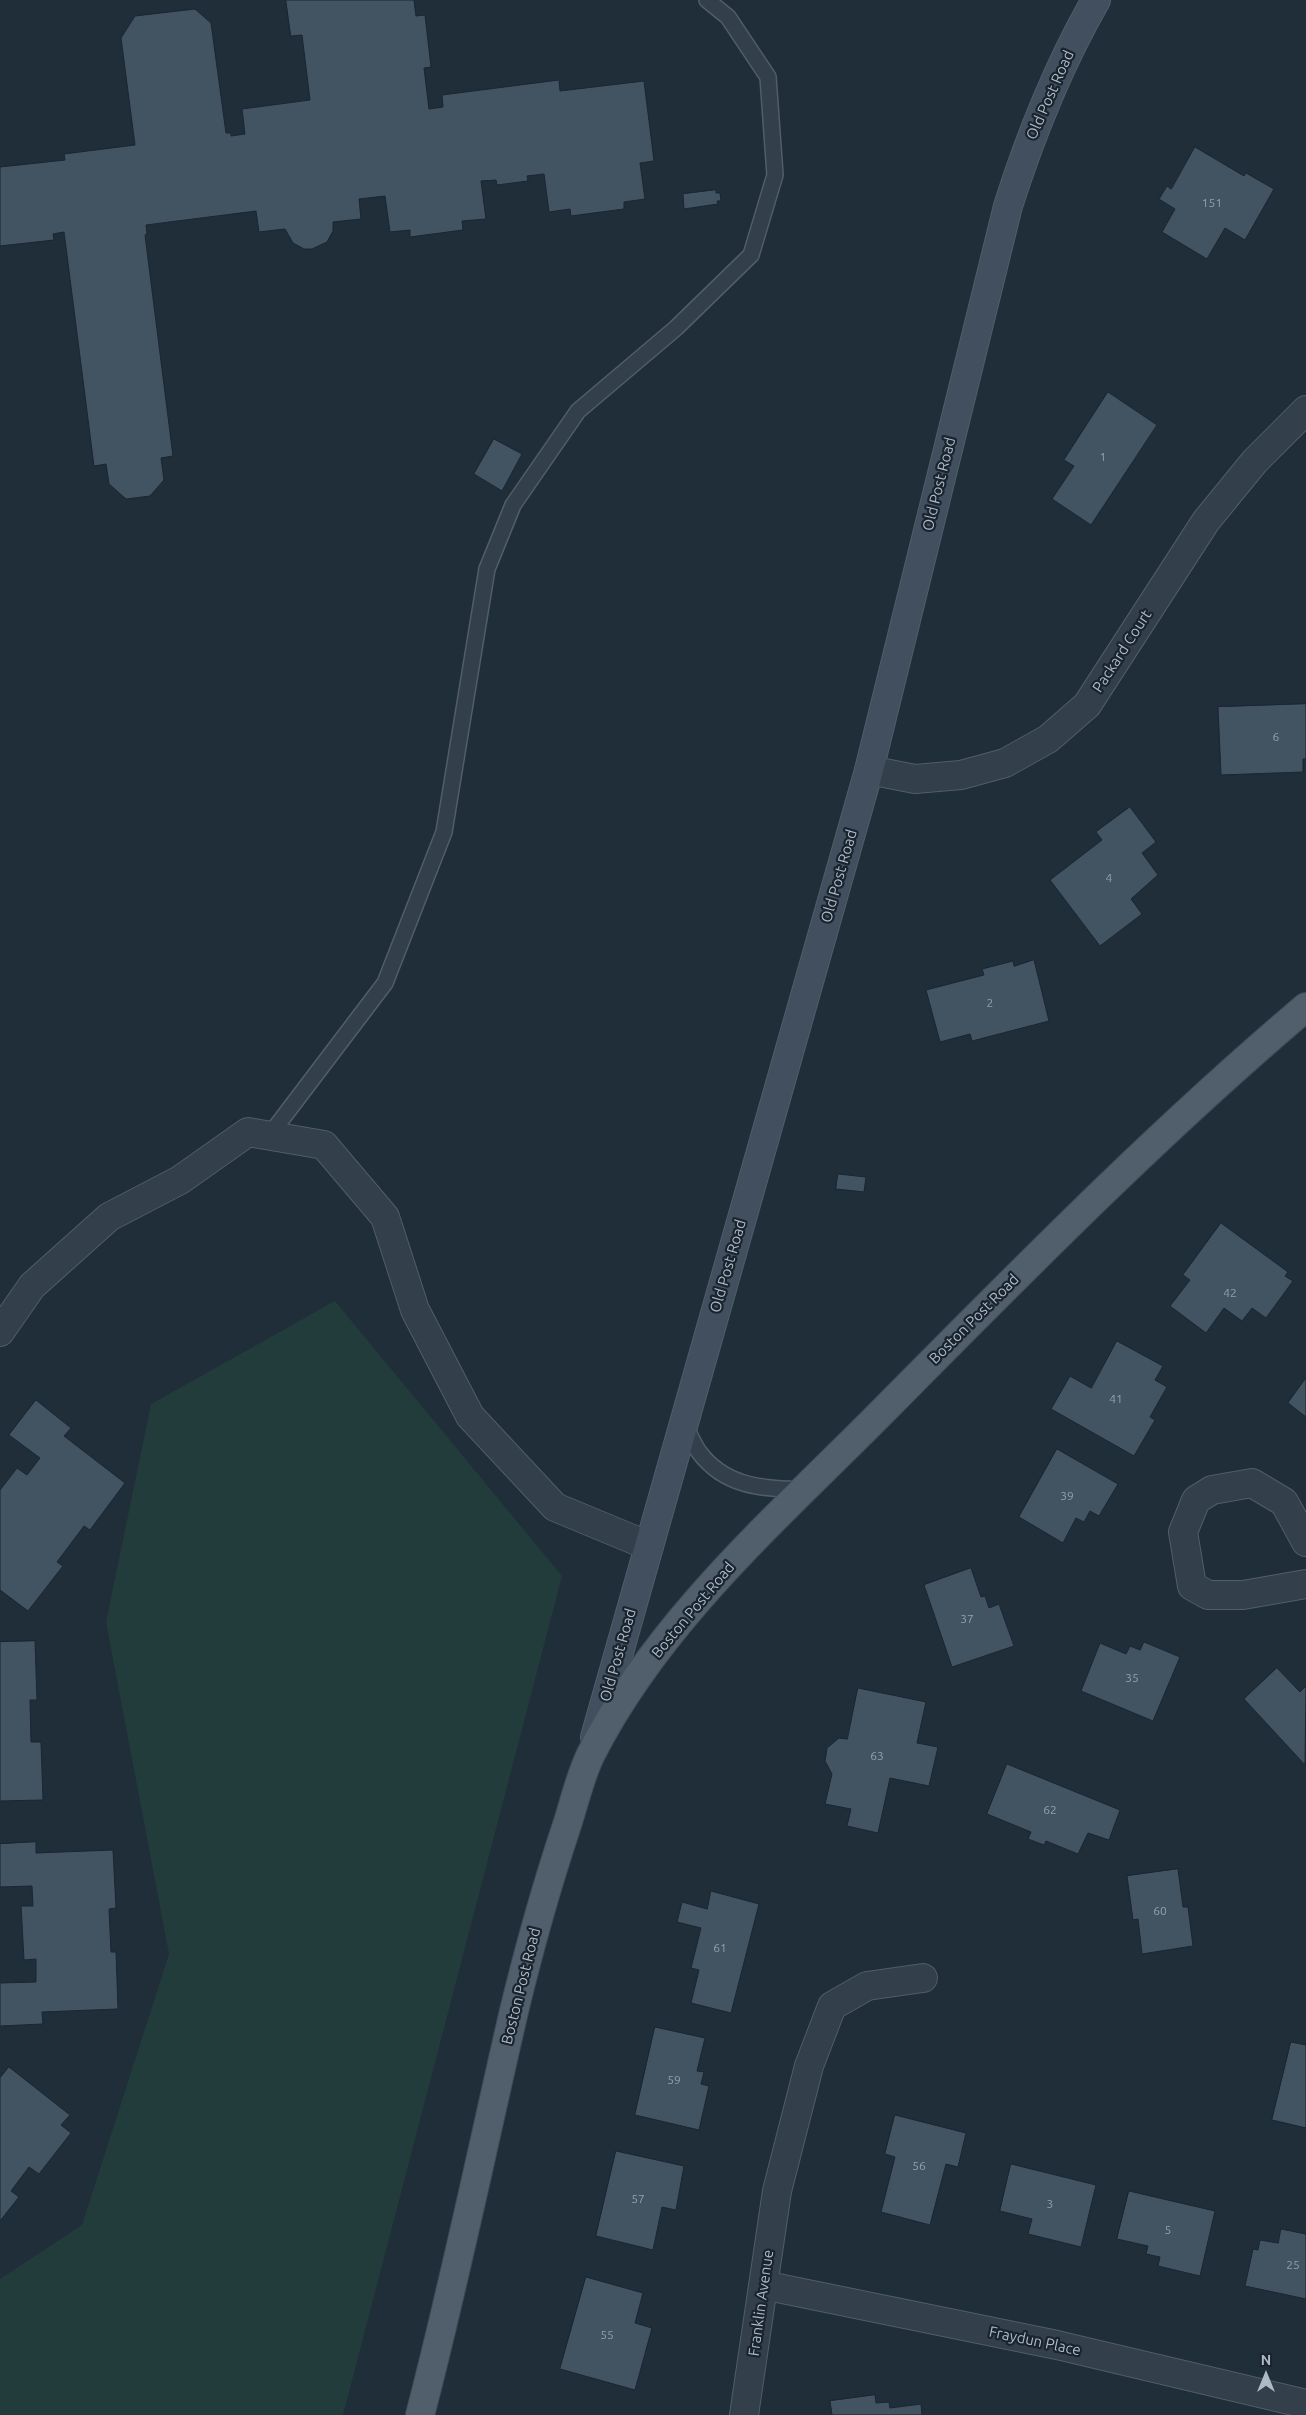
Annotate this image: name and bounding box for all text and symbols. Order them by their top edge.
street label: Old Post Road [1022,48,1078,142]
house number: 151 [1202,196,1222,210]
street label: Old Post Road [919,435,959,533]
house number: 1 [1100,450,1106,464]
street label: Packard Court [1089,606,1155,696]
house number: 6 [1273,730,1279,744]
street label: Old Post Road [817,827,861,925]
house number: 4 [1106,871,1112,885]
house number: 2 [987,996,993,1010]
street label: Old Post Road [706,1217,750,1315]
street label: Boston Post Road [925,1270,1023,1368]
house number: 42 [1223,1286,1237,1300]
house number: 41 [1109,1392,1123,1406]
house number: 39 [1060,1489,1074,1503]
street label: Boston Post Road [648,1558,738,1662]
street label: Old Post Road [596,1606,640,1704]
house number: 37 [960,1612,974,1626]
house number: 35 [1125,1671,1139,1685]
house number: 63 [870,1749,884,1763]
house number: 62 [1043,1803,1057,1817]
house number: 60 [1153,1904,1167,1918]
street label: Boston Post Road [498,1926,544,2046]
house number: 61 [713,1941,727,1955]
house number: 59 [667,2073,681,2087]
house number: 56 [912,2159,926,2173]
house number: 57 [631,2192,645,2206]
house number: 3 [1047,2197,1053,2211]
house number: 5 [1165,2223,1171,2237]
street label: Franklin Avenue [745,2249,777,2357]
house number: 25 [1286,2258,1300,2272]
street label: Fraydun Place [987,2322,1083,2360]
house number: 55 [600,2328,614,2342]
north arrow [1241,2350,1291,2400]
text: N [1261,2352,1271,2368]

